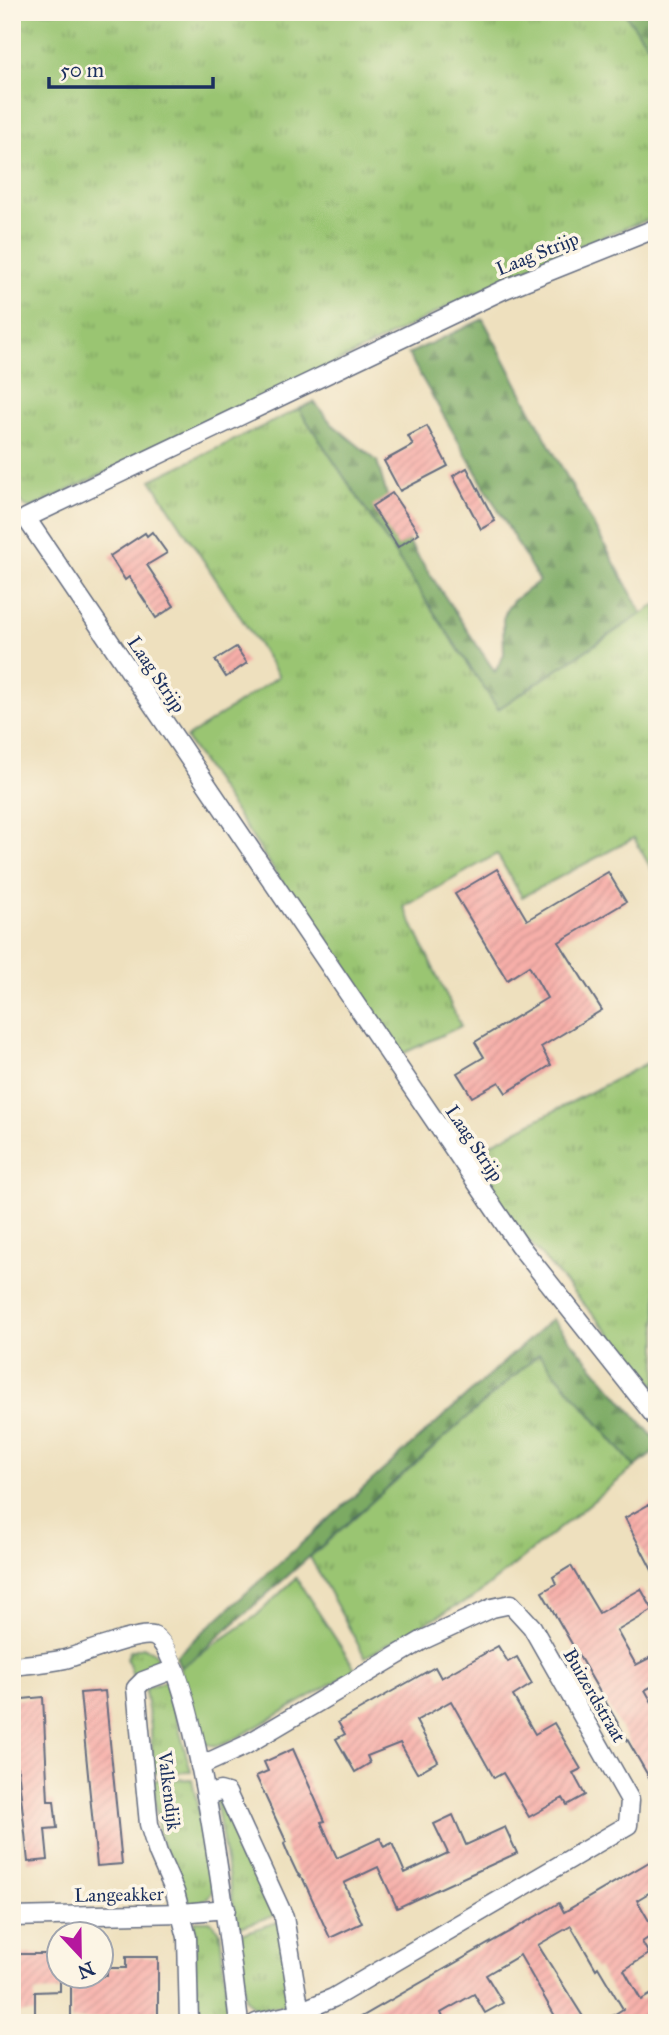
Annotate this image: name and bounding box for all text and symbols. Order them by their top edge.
scale bar [49,46,214,90]
text: 50 m [60,57,105,83]
street label: Laag Strijp [492,226,582,281]
street label: Laag Strijp [122,632,190,717]
street label: Laag Strijp [440,1101,508,1186]
street label: Buizerdstraat [558,1644,631,1747]
street label: Valkendijk [153,1749,186,1832]
street label: Langeakker [74,1882,165,1908]
north arrow [46,1920,116,1990]
text: N [74,1957,98,1984]

